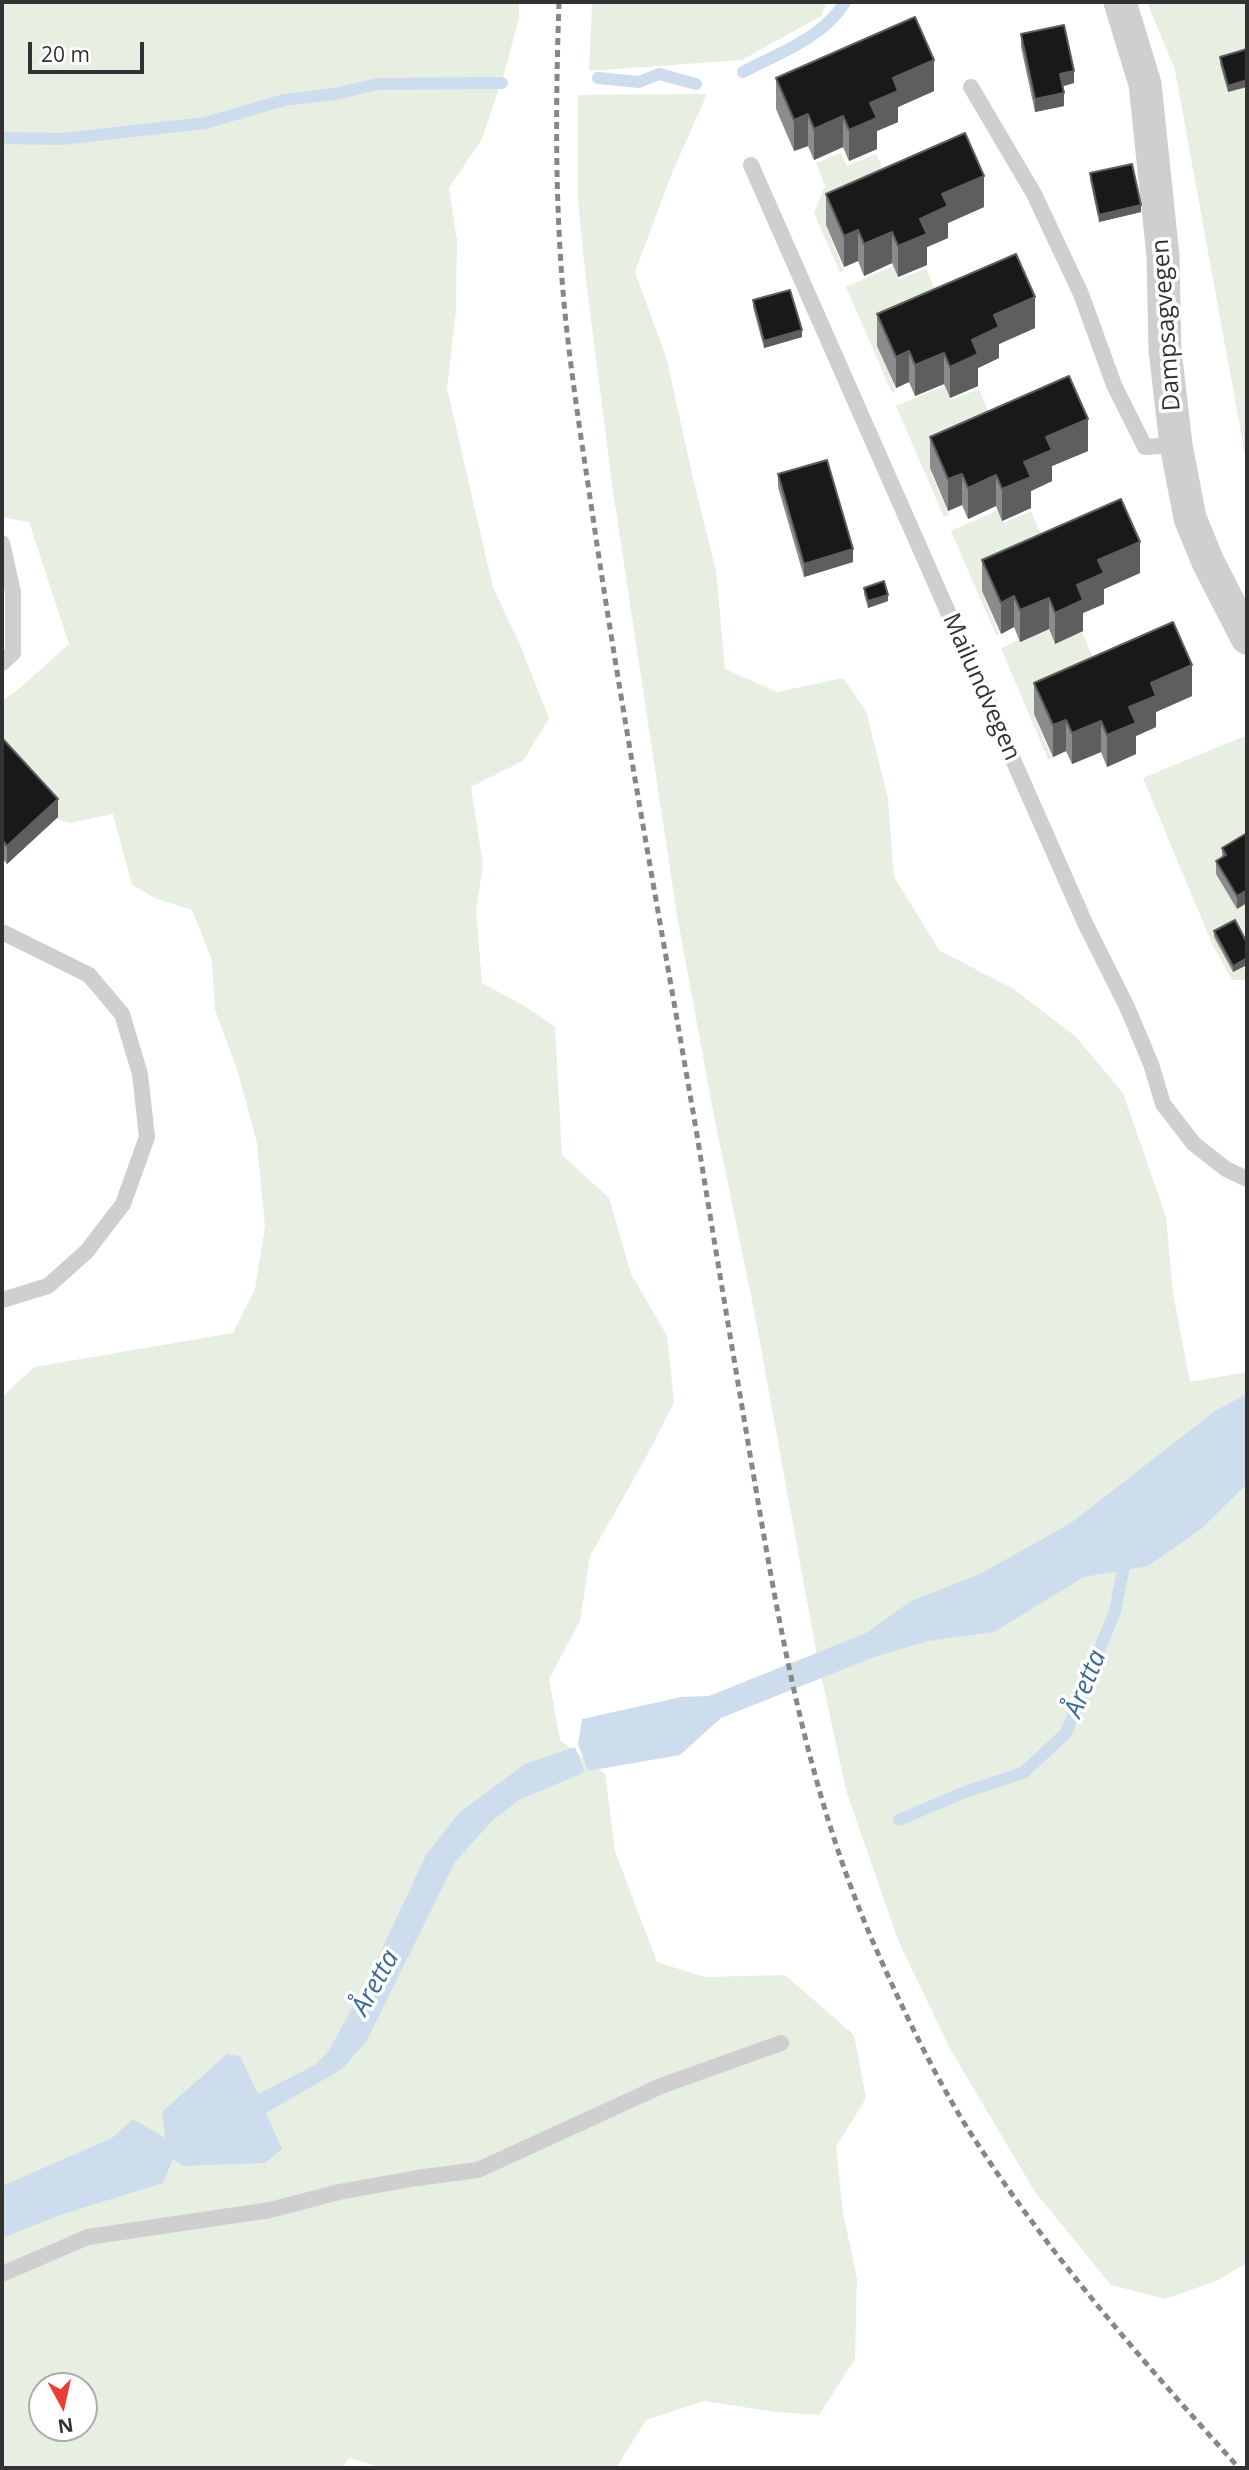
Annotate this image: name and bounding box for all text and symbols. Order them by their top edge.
scale bar [32,28,147,72]
text: 20 m [41,40,90,68]
street label: Dampsagvegen [1147,238,1187,412]
street label: Mailundvegen [936,609,1026,765]
water label: Åretta [1058,1646,1114,1722]
water label: Åretta [345,1945,407,2021]
north arrow [28,2372,98,2442]
text: N [56,2412,75,2440]

